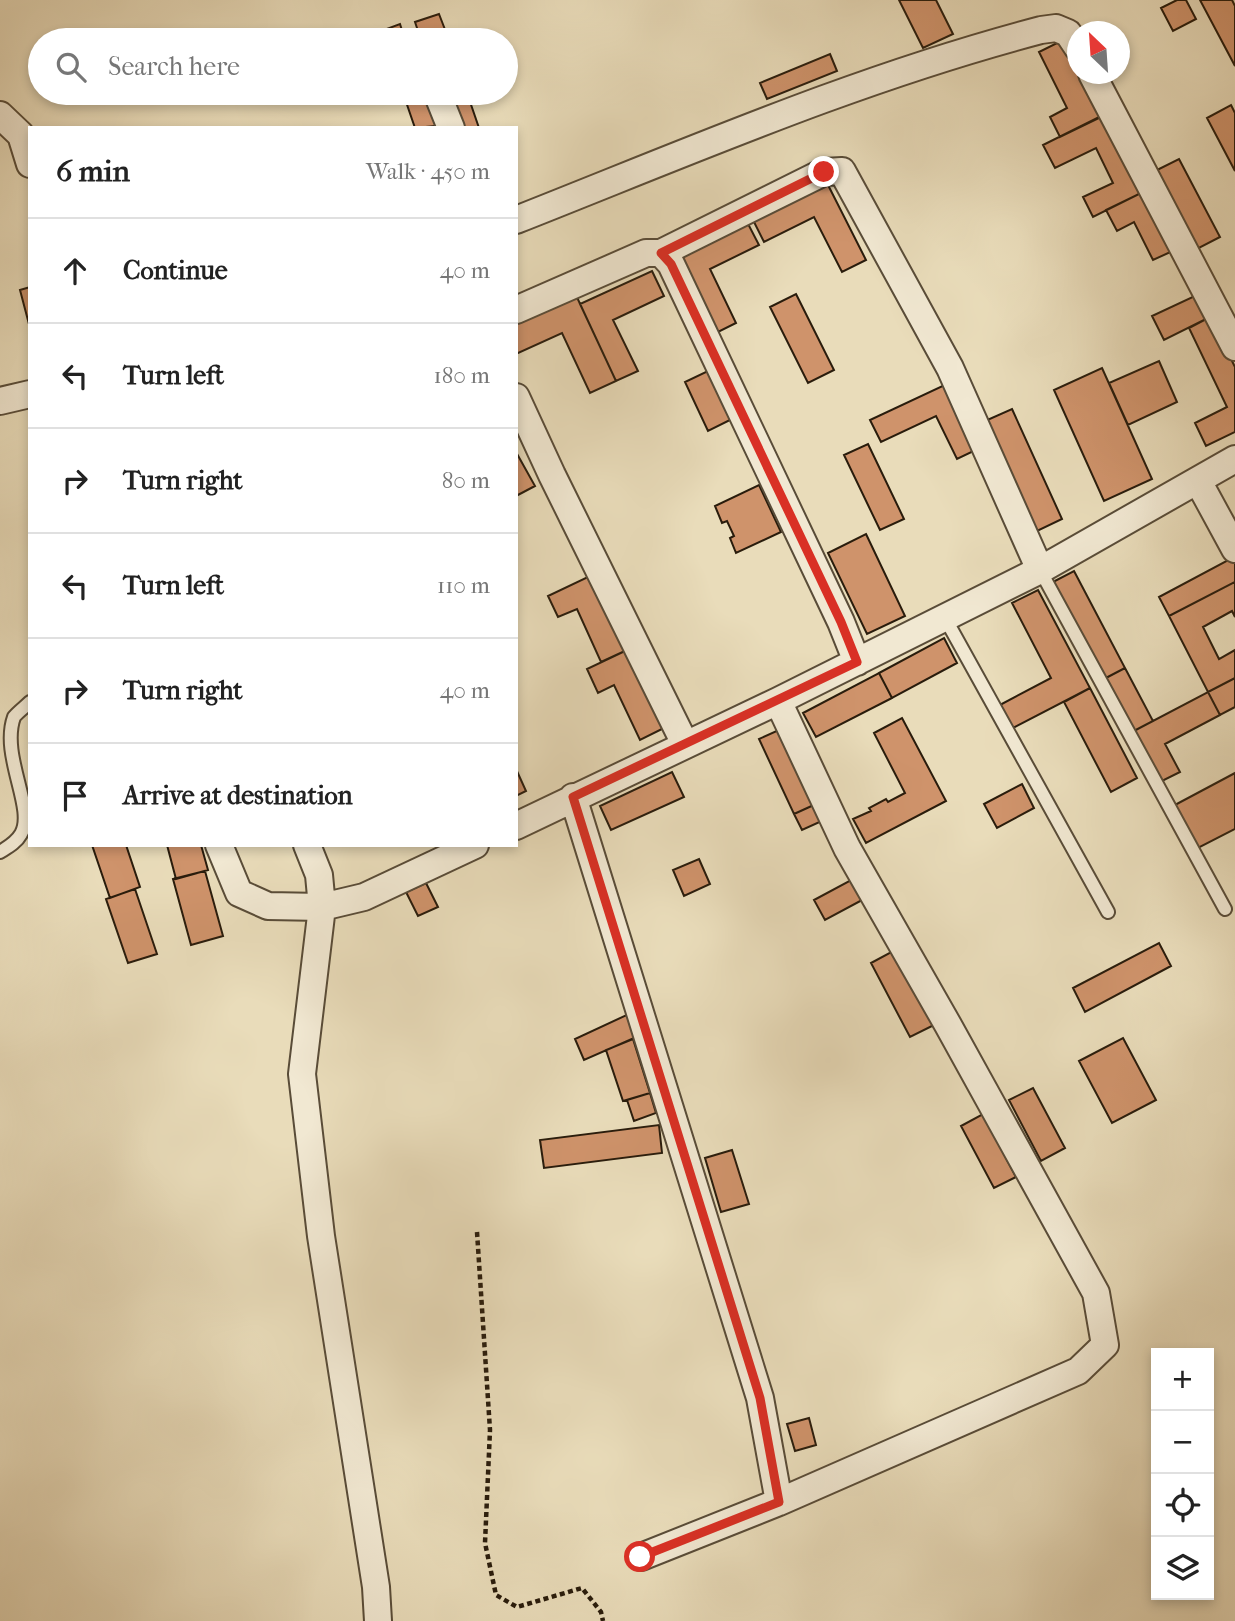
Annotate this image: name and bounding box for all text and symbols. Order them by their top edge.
north arrow [1067,21,1130,84]
search box [28,28,518,105]
icon: search [52,48,90,86]
text: Search here [108,51,240,82]
text: 6 min [56,154,130,189]
route end [808,156,839,187]
text: Walk · 450 m [366,158,490,185]
icon: ahead [56,252,94,290]
text: Continue [123,255,228,286]
text: 40 m [440,257,490,284]
icon: left [56,357,94,395]
text: Turn left [123,360,224,391]
text: 180 m [433,362,490,389]
icon: right [56,462,94,500]
text: Turn right [123,465,243,496]
text: 80 m [442,467,490,494]
icon: left [56,567,94,605]
text: Turn left [123,570,224,601]
text: 110 m [437,572,490,599]
icon: right [56,672,94,710]
text: Turn right [123,675,243,706]
text: 40 m [440,677,490,704]
icon: arrive [56,777,94,815]
text: Arrive at destination [123,780,353,811]
map controls [1151,1348,1214,1600]
button: + [1151,1348,1214,1411]
button: − [1151,1411,1214,1474]
button: locate [1151,1474,1214,1537]
button: layers [1151,1537,1214,1600]
route start [624,1541,655,1572]

